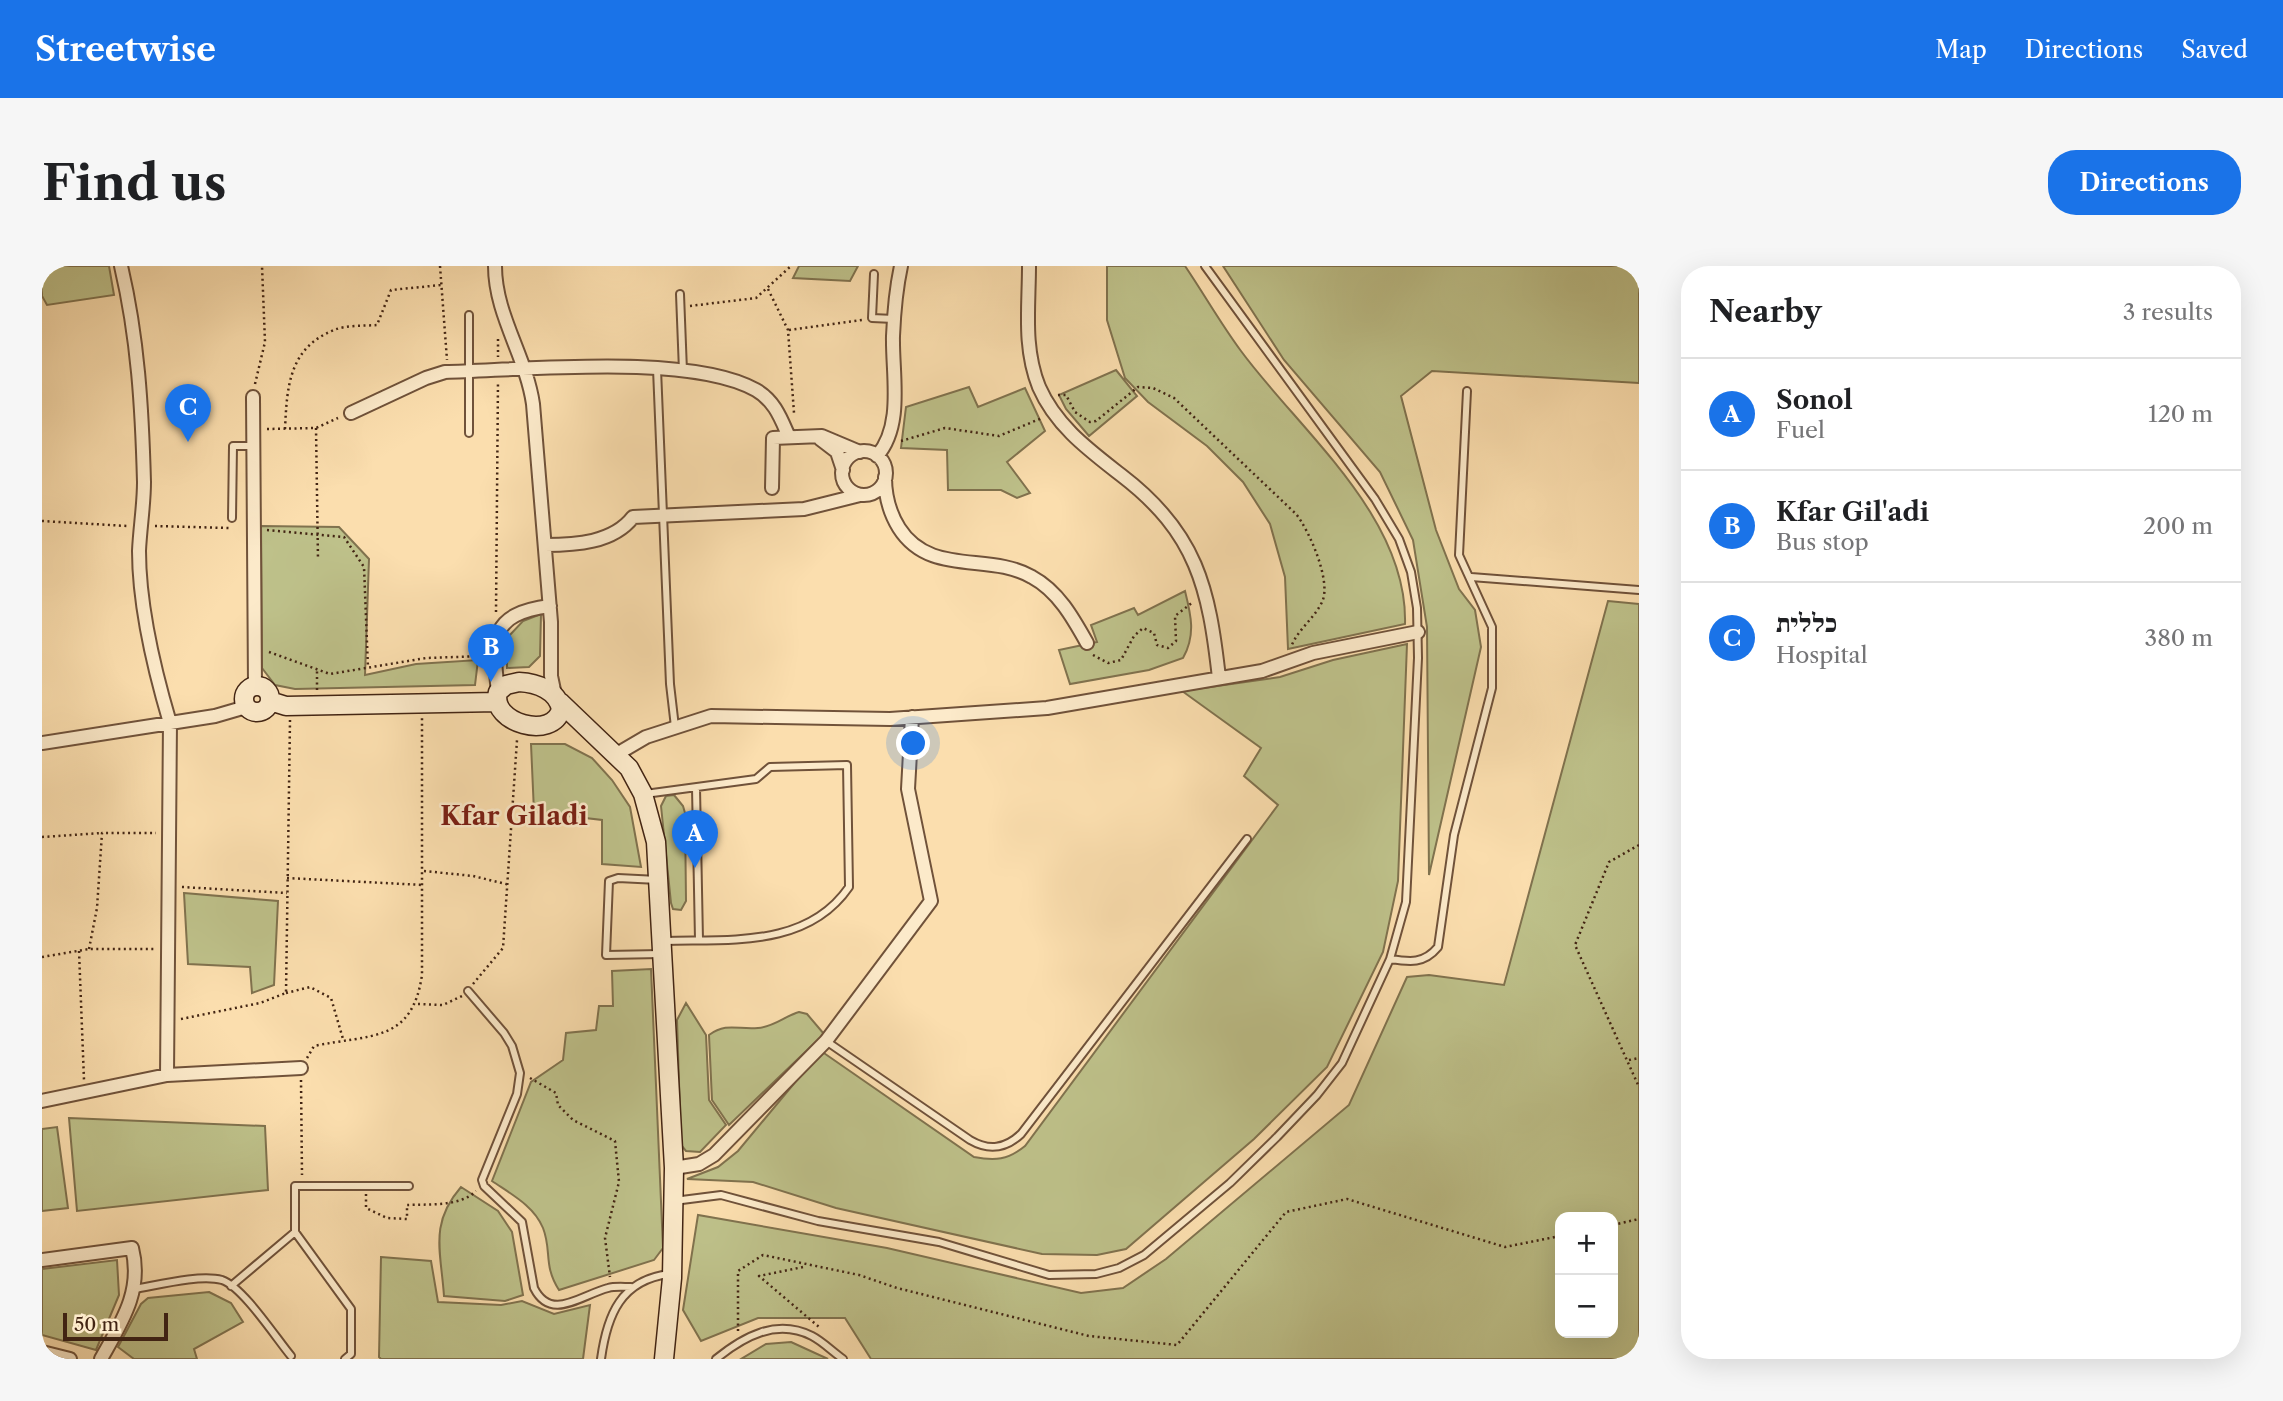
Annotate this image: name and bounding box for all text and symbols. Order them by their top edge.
text: Streetwise [35,29,216,70]
text: Map [1935,35,1987,64]
text: Directions [2025,35,2143,64]
text: Saved [2181,35,2248,64]
button: Directions [2048,150,2241,215]
text: Find us [42,152,226,213]
text: Nearby [1709,293,1822,330]
text: 3 results [2123,298,2213,326]
pin: C [165,384,211,442]
text: Sonol [1776,384,1853,416]
text: A [1723,400,1741,428]
text: 120 m [2148,400,2213,428]
text: Fuel [1776,416,1825,444]
text: Kfar Gil'adi [1776,496,1929,528]
text: B [1723,512,1741,540]
text: 200 m [2143,512,2213,540]
text: Bus stop [1776,528,1869,556]
text: כללית [1776,607,1837,639]
pin: B [468,624,514,682]
text: C [1723,624,1741,652]
text: 380 m [2145,624,2213,652]
text: Hospital [1776,641,1868,669]
your location [896,726,930,760]
district label: Kfar Giladi [440,800,588,832]
pin: A [672,810,718,868]
map controls [1555,1212,1618,1338]
button: + [1555,1212,1618,1275]
button: − [1555,1275,1618,1338]
scale bar [63,1310,168,1342]
text: 50 m [74,1313,119,1336]

